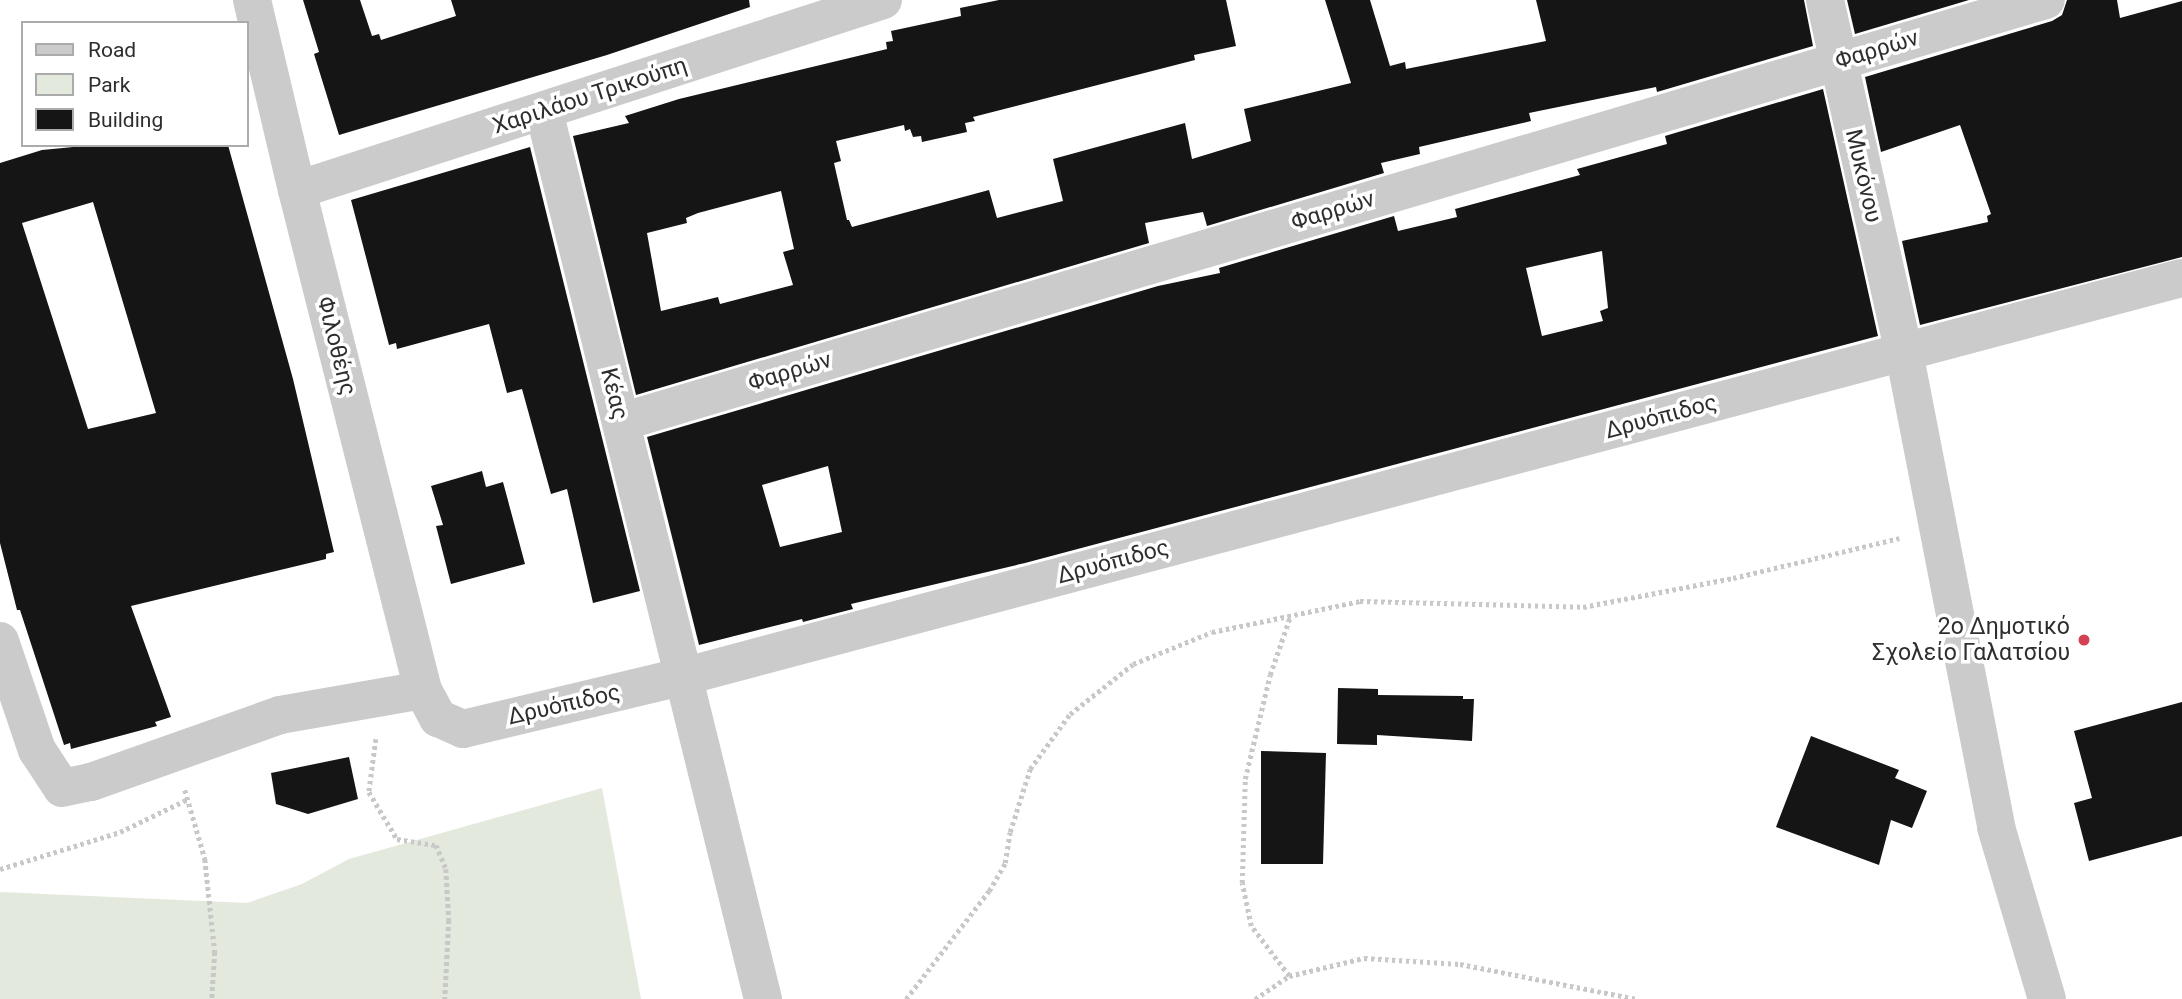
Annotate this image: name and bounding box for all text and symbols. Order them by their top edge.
legend [21,21,248,147]
street label: Φαρρών [1832,24,1922,76]
text: Road [88,38,136,62]
street label: Χαριλάου Τρικούπη [489,52,691,140]
text: Park [88,73,130,97]
text: Building [88,108,163,132]
street label: Μυκόνου [1839,127,1887,225]
street label: Φαρρών [1288,185,1378,237]
street label: Φιλοθέης [310,294,362,398]
street label: Φαρρών [745,346,835,398]
street label: Κέας [594,365,634,423]
street label: Δρυόπιδος [1602,389,1720,445]
street label: Δρυόπιδος [1054,534,1172,590]
place label: 2ο Δημοτικό Σχολείο Γαλατσίου [1872,613,2070,667]
marker: 2ο Δημοτικό Σχολείο Γαλατσίου [2076,632,2092,648]
street label: Δρυόπιδος [505,679,623,731]

